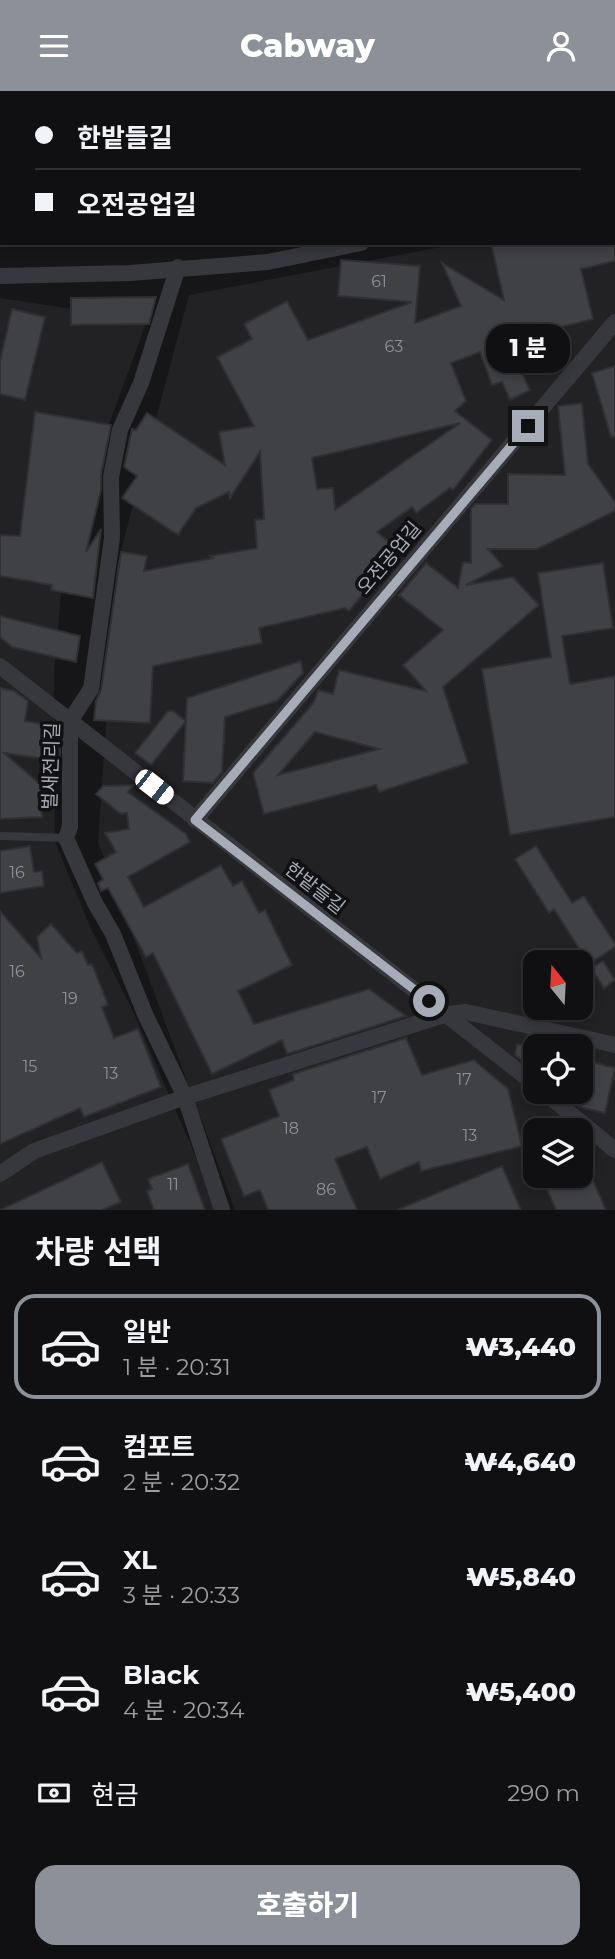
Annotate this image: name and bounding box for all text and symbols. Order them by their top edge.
text: Cabway [240,26,375,65]
icon: menu [35,27,73,65]
icon: person [542,27,580,65]
text: 한밭들길 [77,122,173,154]
text: 오전공업길 [77,189,197,221]
house number: 61 [371,272,387,291]
callout: 1 분 [486,324,570,373]
text: 1 분 [509,334,547,362]
house number: 63 [385,337,403,356]
route end [512,410,544,442]
street label: 오전공업길 [352,517,426,599]
street label: 벌새전리길 [38,722,64,810]
car [131,766,178,808]
street label: 한밭들길 [280,857,350,919]
house number: 16 [9,863,25,882]
north arrow [523,950,593,1020]
map controls [523,950,593,1188]
house number: 16 [9,962,25,981]
route start [413,985,445,1017]
house number: 19 [62,989,78,1008]
button: locate [523,1034,593,1104]
house number: 15 [23,1057,37,1076]
house number: 13 [104,1064,118,1083]
house number: 17 [456,1070,472,1089]
house number: 17 [371,1088,387,1107]
button: layers [523,1118,593,1188]
house number: 18 [283,1119,299,1138]
house number: 13 [463,1126,477,1145]
house number: 11 [167,1175,179,1194]
house number: 86 [316,1180,336,1199]
text: 차량 선택 [35,1232,162,1271]
icon: car [39,1315,102,1378]
text: 일반 [123,1316,171,1348]
text: ₩3,440 [465,1331,576,1363]
text: 1 분 · 20:31 [123,1353,231,1381]
icon: car [39,1430,102,1493]
text: 컴포트 [123,1431,195,1463]
text: ₩4,640 [464,1446,576,1478]
text: 2 분 · 20:32 [123,1468,240,1496]
text: XL [123,1544,157,1576]
icon: car [39,1545,102,1608]
text: ₩5,840 [466,1561,576,1593]
text: 3 분 · 20:33 [123,1581,240,1609]
text: Black [123,1659,199,1691]
icon: car [39,1660,102,1723]
text: ₩5,400 [466,1676,576,1708]
text: 4 분 · 20:34 [123,1696,245,1724]
icon: cash [35,1774,73,1812]
text: 현금 [91,1779,139,1811]
text: 290 m [507,1779,580,1807]
button: 호출하기 [35,1865,580,1945]

